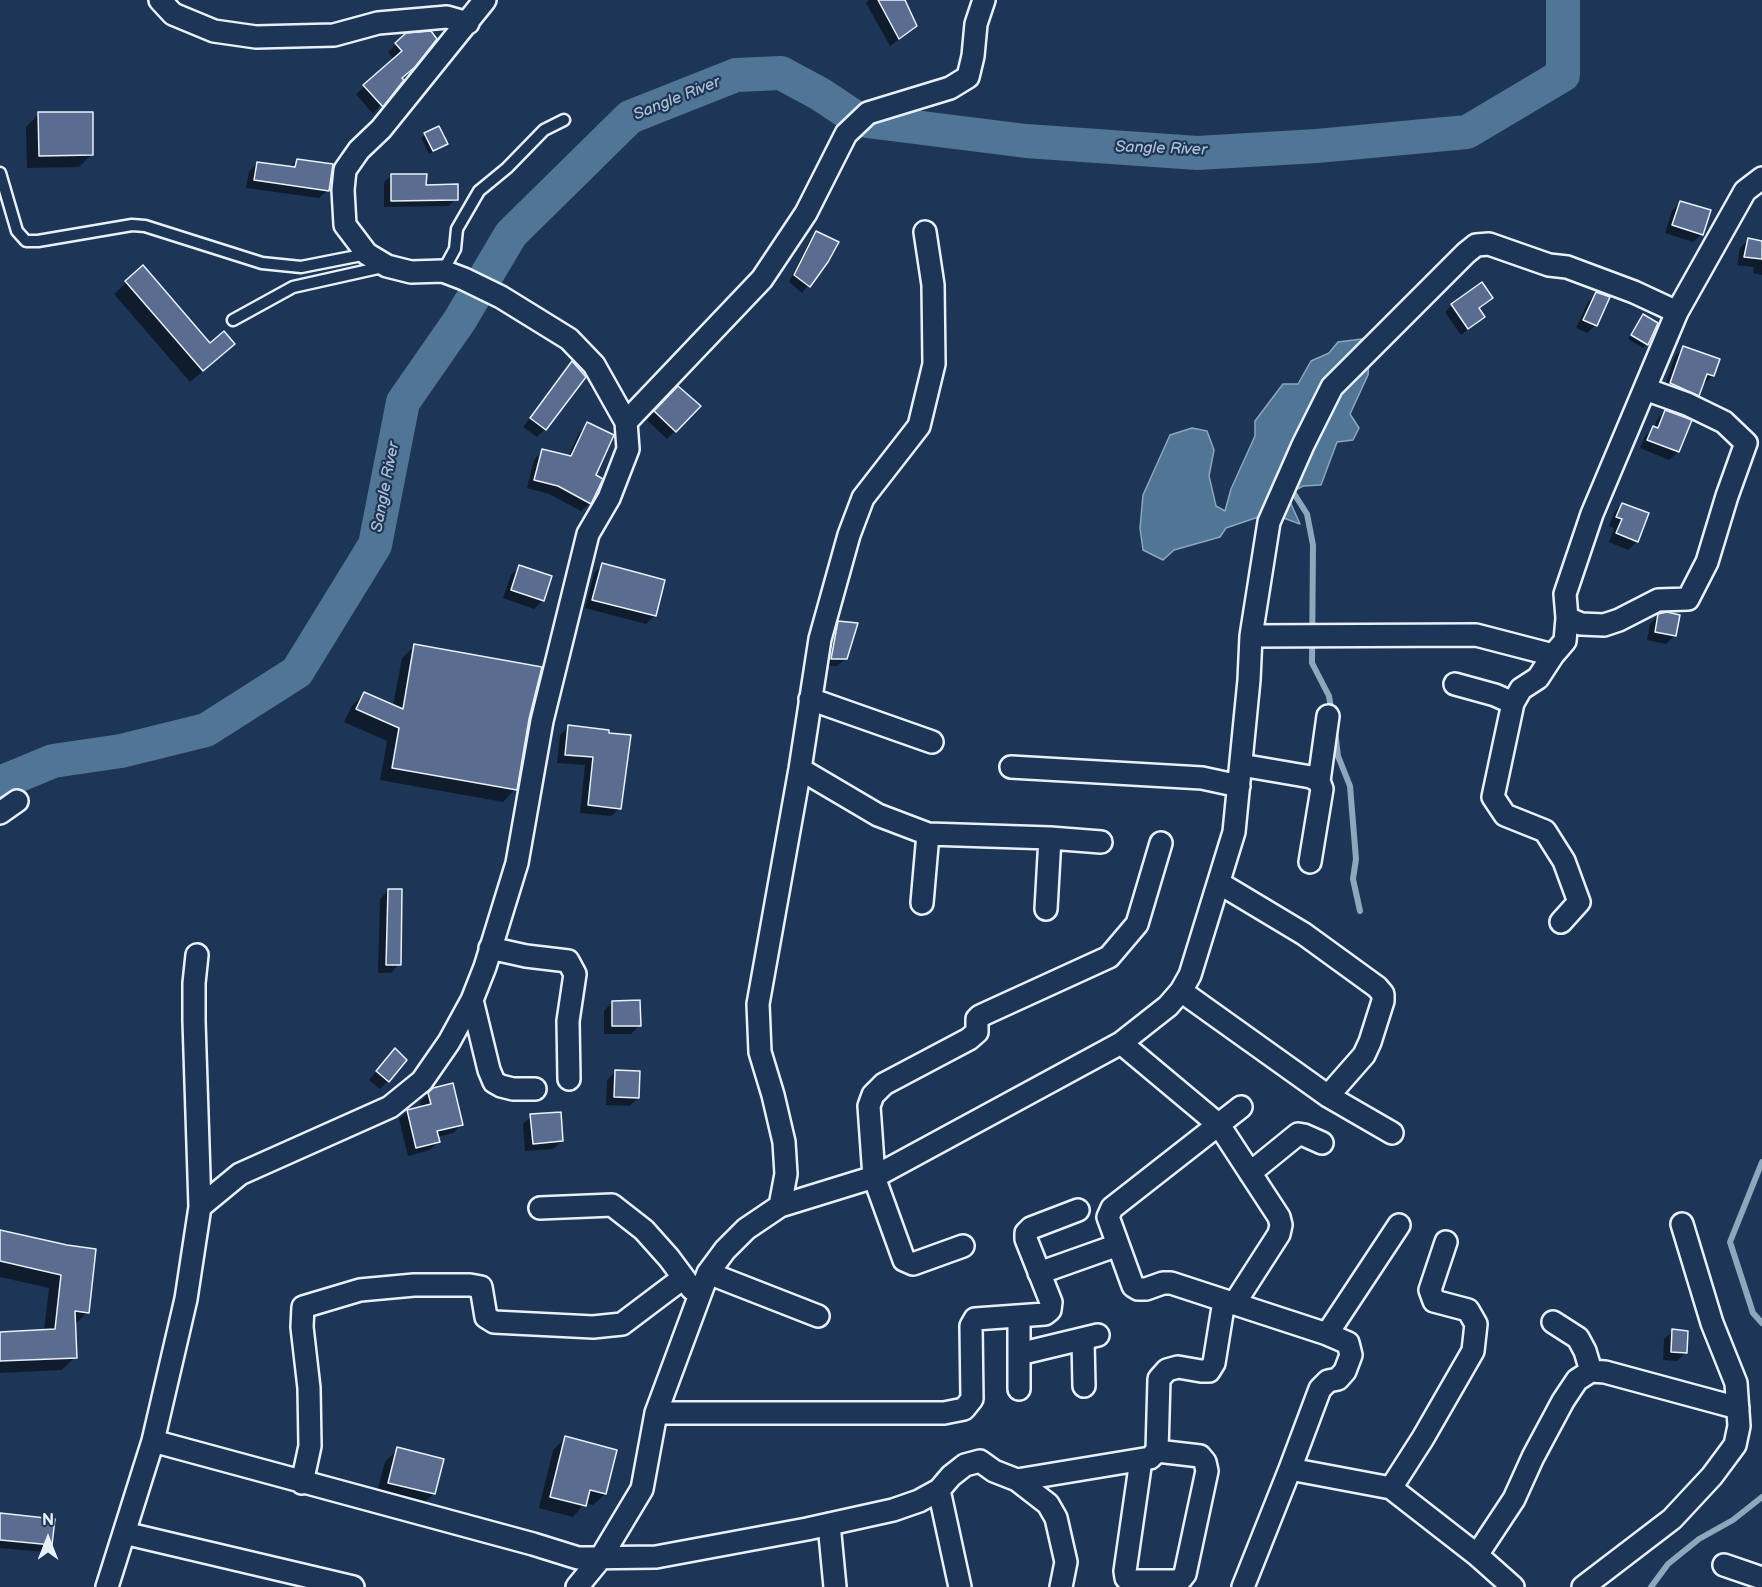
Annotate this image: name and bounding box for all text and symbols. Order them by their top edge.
water label: Sangle River [631,73,723,125]
water label: Sangle River [1115,138,1207,160]
water label: Sangle River [368,440,404,534]
north arrow [18,1509,78,1569]
text: N [42,1511,54,1530]

